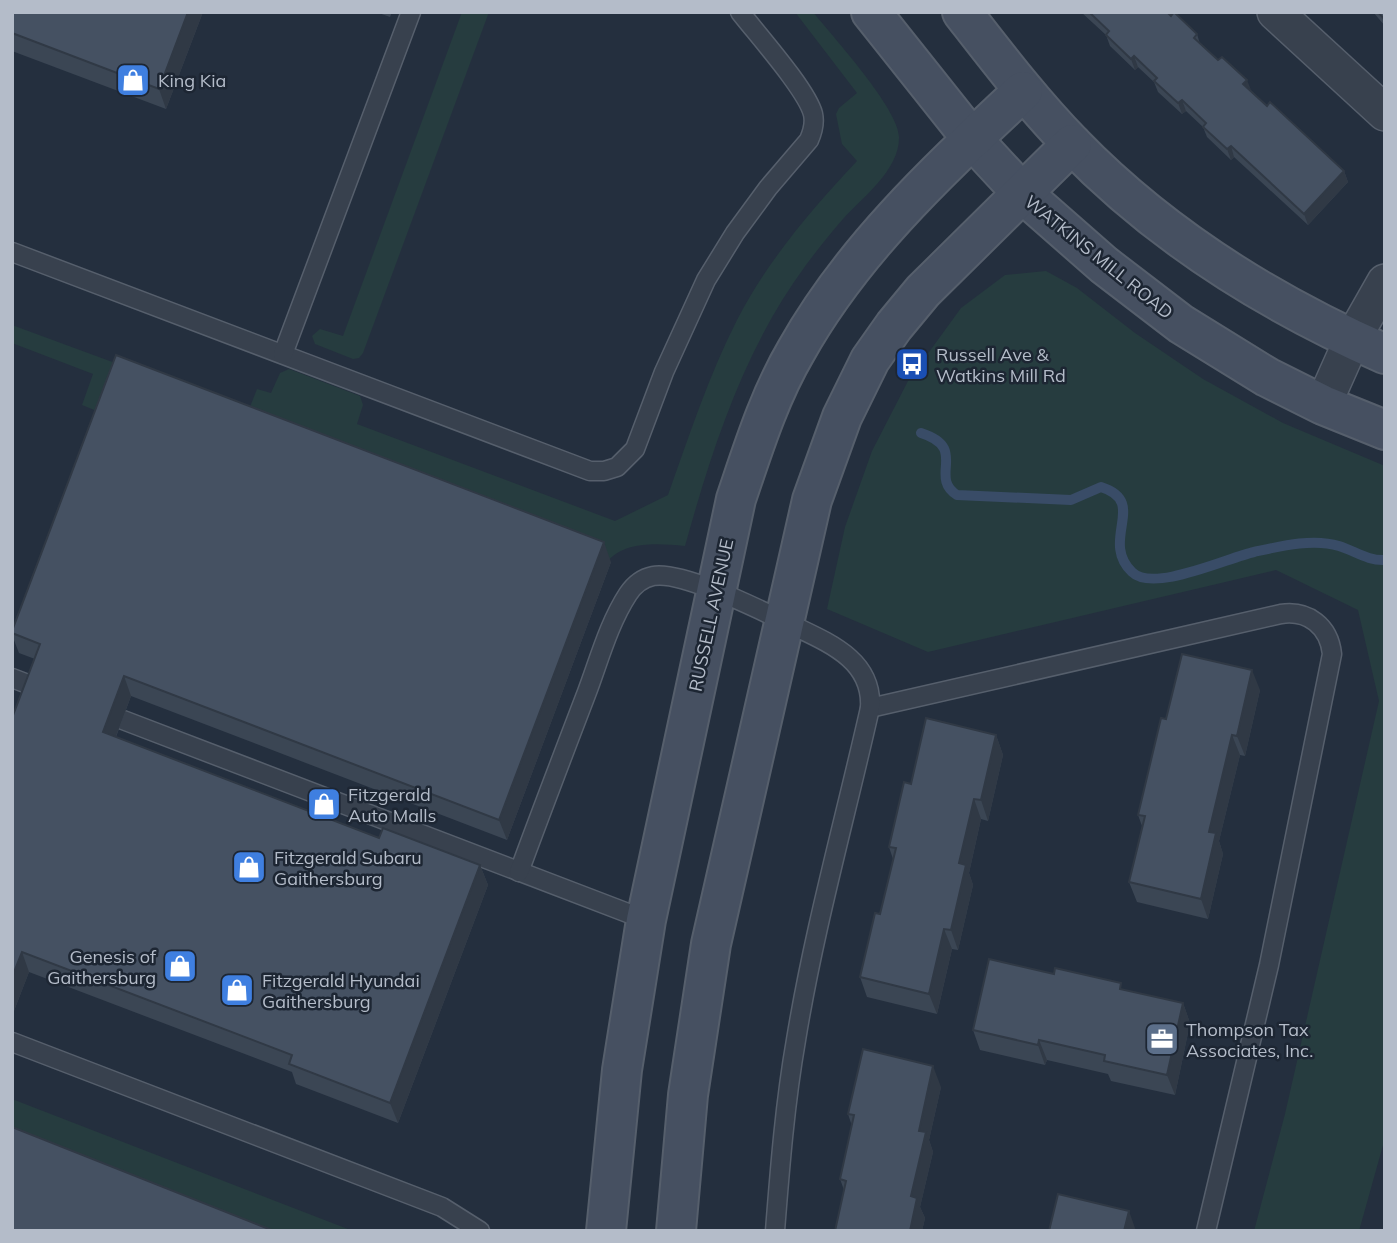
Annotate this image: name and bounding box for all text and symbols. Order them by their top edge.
shop icon: King Kia [114,61,152,99]
place label: King Kia [158,69,226,92]
street label: WATKINS MILL ROAD [1020,190,1178,324]
place label: Russell Ave & Watkins Mill Rd [936,343,1066,387]
bus stop icon: Russell Ave & Watkins Mill Rd [893,345,931,383]
street label: RUSSELL AVENUE [684,537,738,693]
place label: Fitzgerald Auto Malls [348,783,437,827]
shop icon: Fitzgerald Auto Malls [305,785,343,823]
place label: Fitzgerald Subaru Gaithersburg [274,846,422,890]
shop icon: Fitzgerald Subaru Gaithersburg [230,848,268,886]
place label: Genesis of Gaithersburg [47,945,157,989]
shop icon: Genesis of Gaithersburg [161,947,199,985]
place label: Fitzgerald Hyundai Gaithersburg [262,969,420,1013]
shop icon: Fitzgerald Hyundai Gaithersburg [218,971,256,1009]
place label: Thompson Tax Associates, Inc. [1186,1018,1313,1062]
office icon: Thompson Tax Associates, Inc. [1143,1020,1181,1058]

